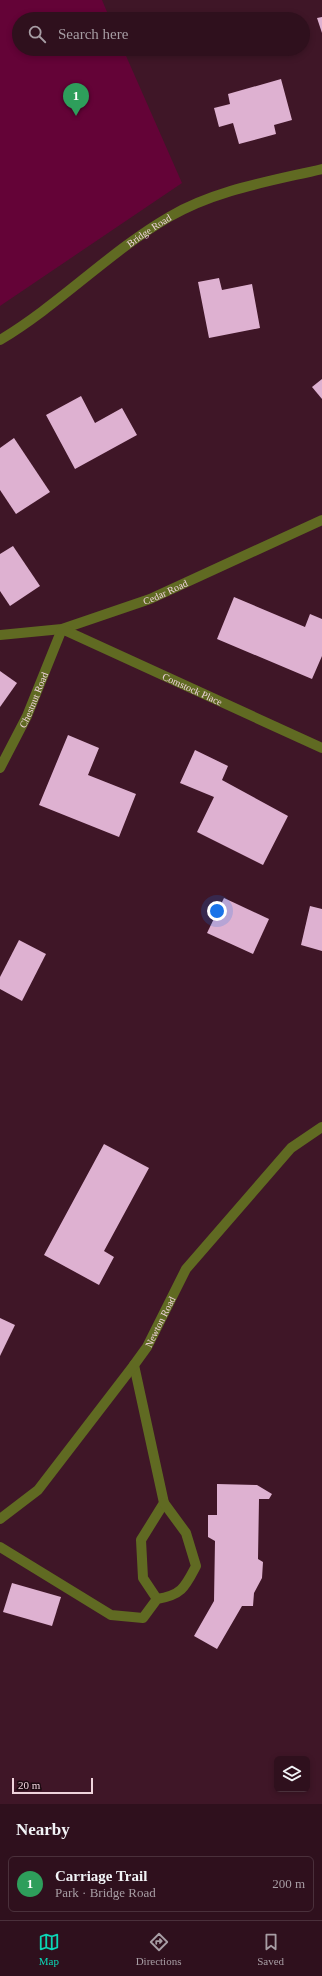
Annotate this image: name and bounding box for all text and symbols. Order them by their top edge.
search box [12,12,310,56]
icon: search [26,23,48,45]
text: Search here [58,26,128,42]
pin: 1 [63,83,89,116]
street label: Bridge Road [124,212,173,249]
street label: Cedar Road [142,577,189,606]
street label: Chestnut Road [16,670,50,729]
street label: Comstock Place [161,670,225,707]
your location [207,901,227,921]
street label: Newton Road [142,1294,177,1349]
map controls [274,1756,310,1792]
button: layers [274,1756,310,1792]
scale bar [12,1776,93,1795]
text: 20 m [18,1779,40,1791]
text: Nearby [16,1820,70,1839]
text: Carriage Trail [55,1868,147,1884]
text: 1 [27,1876,33,1891]
text: 200 m [272,1876,305,1891]
text: Park · Bridge Road [55,1885,156,1900]
tab: Map [38,1931,60,1967]
tab: Directions [136,1931,181,1967]
tab: Saved [257,1931,284,1967]

